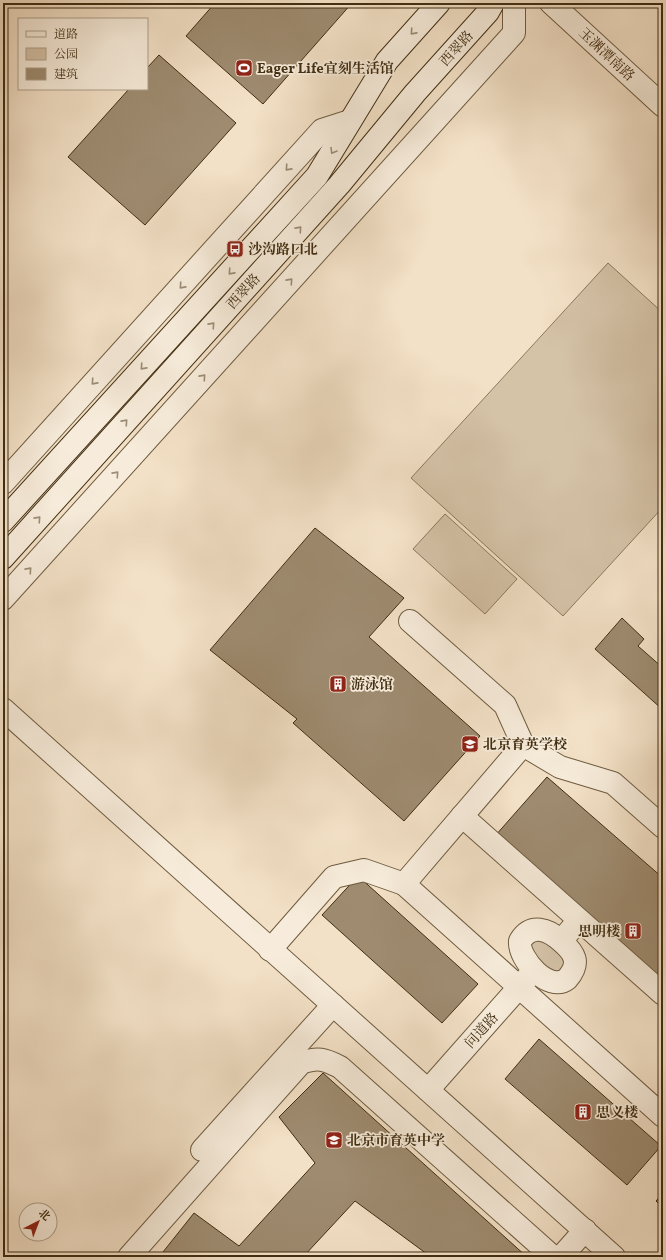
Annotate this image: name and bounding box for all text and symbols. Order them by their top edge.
legend [18,18,148,90]
street label: 玉渊潭南路 [574,24,638,86]
text: 道路 [54,27,78,43]
one-way arrow [410,27,417,35]
street label: 西翠路 [436,27,478,71]
text: 公园 [54,47,78,63]
sports icon: Eager Life宜刻生活馆 [234,58,254,78]
place label: Eager Life宜刻生活馆 [257,60,394,79]
text: 建筑 [54,67,78,83]
one-way arrow [330,147,337,154]
one-way arrow [285,163,292,171]
one-way arrow [295,226,302,233]
bus stop icon: 沙沟路口北 [225,239,245,259]
place label: 沙沟路口北 [248,241,318,260]
one-way arrow [229,267,236,274]
street label: 西翠路 [223,270,265,314]
one-way arrow [286,278,293,286]
one-way arrow [179,281,186,288]
one-way arrow [208,323,215,330]
one-way arrow [141,363,148,370]
one-way arrow [199,374,206,382]
one-way arrow [92,377,99,385]
one-way arrow [121,419,128,427]
one-way arrow [112,471,119,479]
one-way arrow [34,516,41,523]
one-way arrow [24,568,31,575]
building icon: 游泳馆 [328,674,348,694]
place label: 游泳馆 [351,676,393,695]
school or university icon: 北京育英学校 [460,734,480,754]
place label: 北京育英学校 [483,736,567,755]
building icon: 思明楼 [623,921,643,941]
place label: 思明楼 [578,923,620,942]
street label: 问道路 [461,1009,503,1053]
building icon: 思义楼 [573,1102,593,1122]
place label: 思义楼 [596,1104,638,1123]
school or university icon: 北京市育英中学 [324,1130,344,1150]
place label: 北京市育英中学 [347,1132,445,1151]
north arrow [18,1202,58,1242]
text: 北 [35,1206,53,1225]

